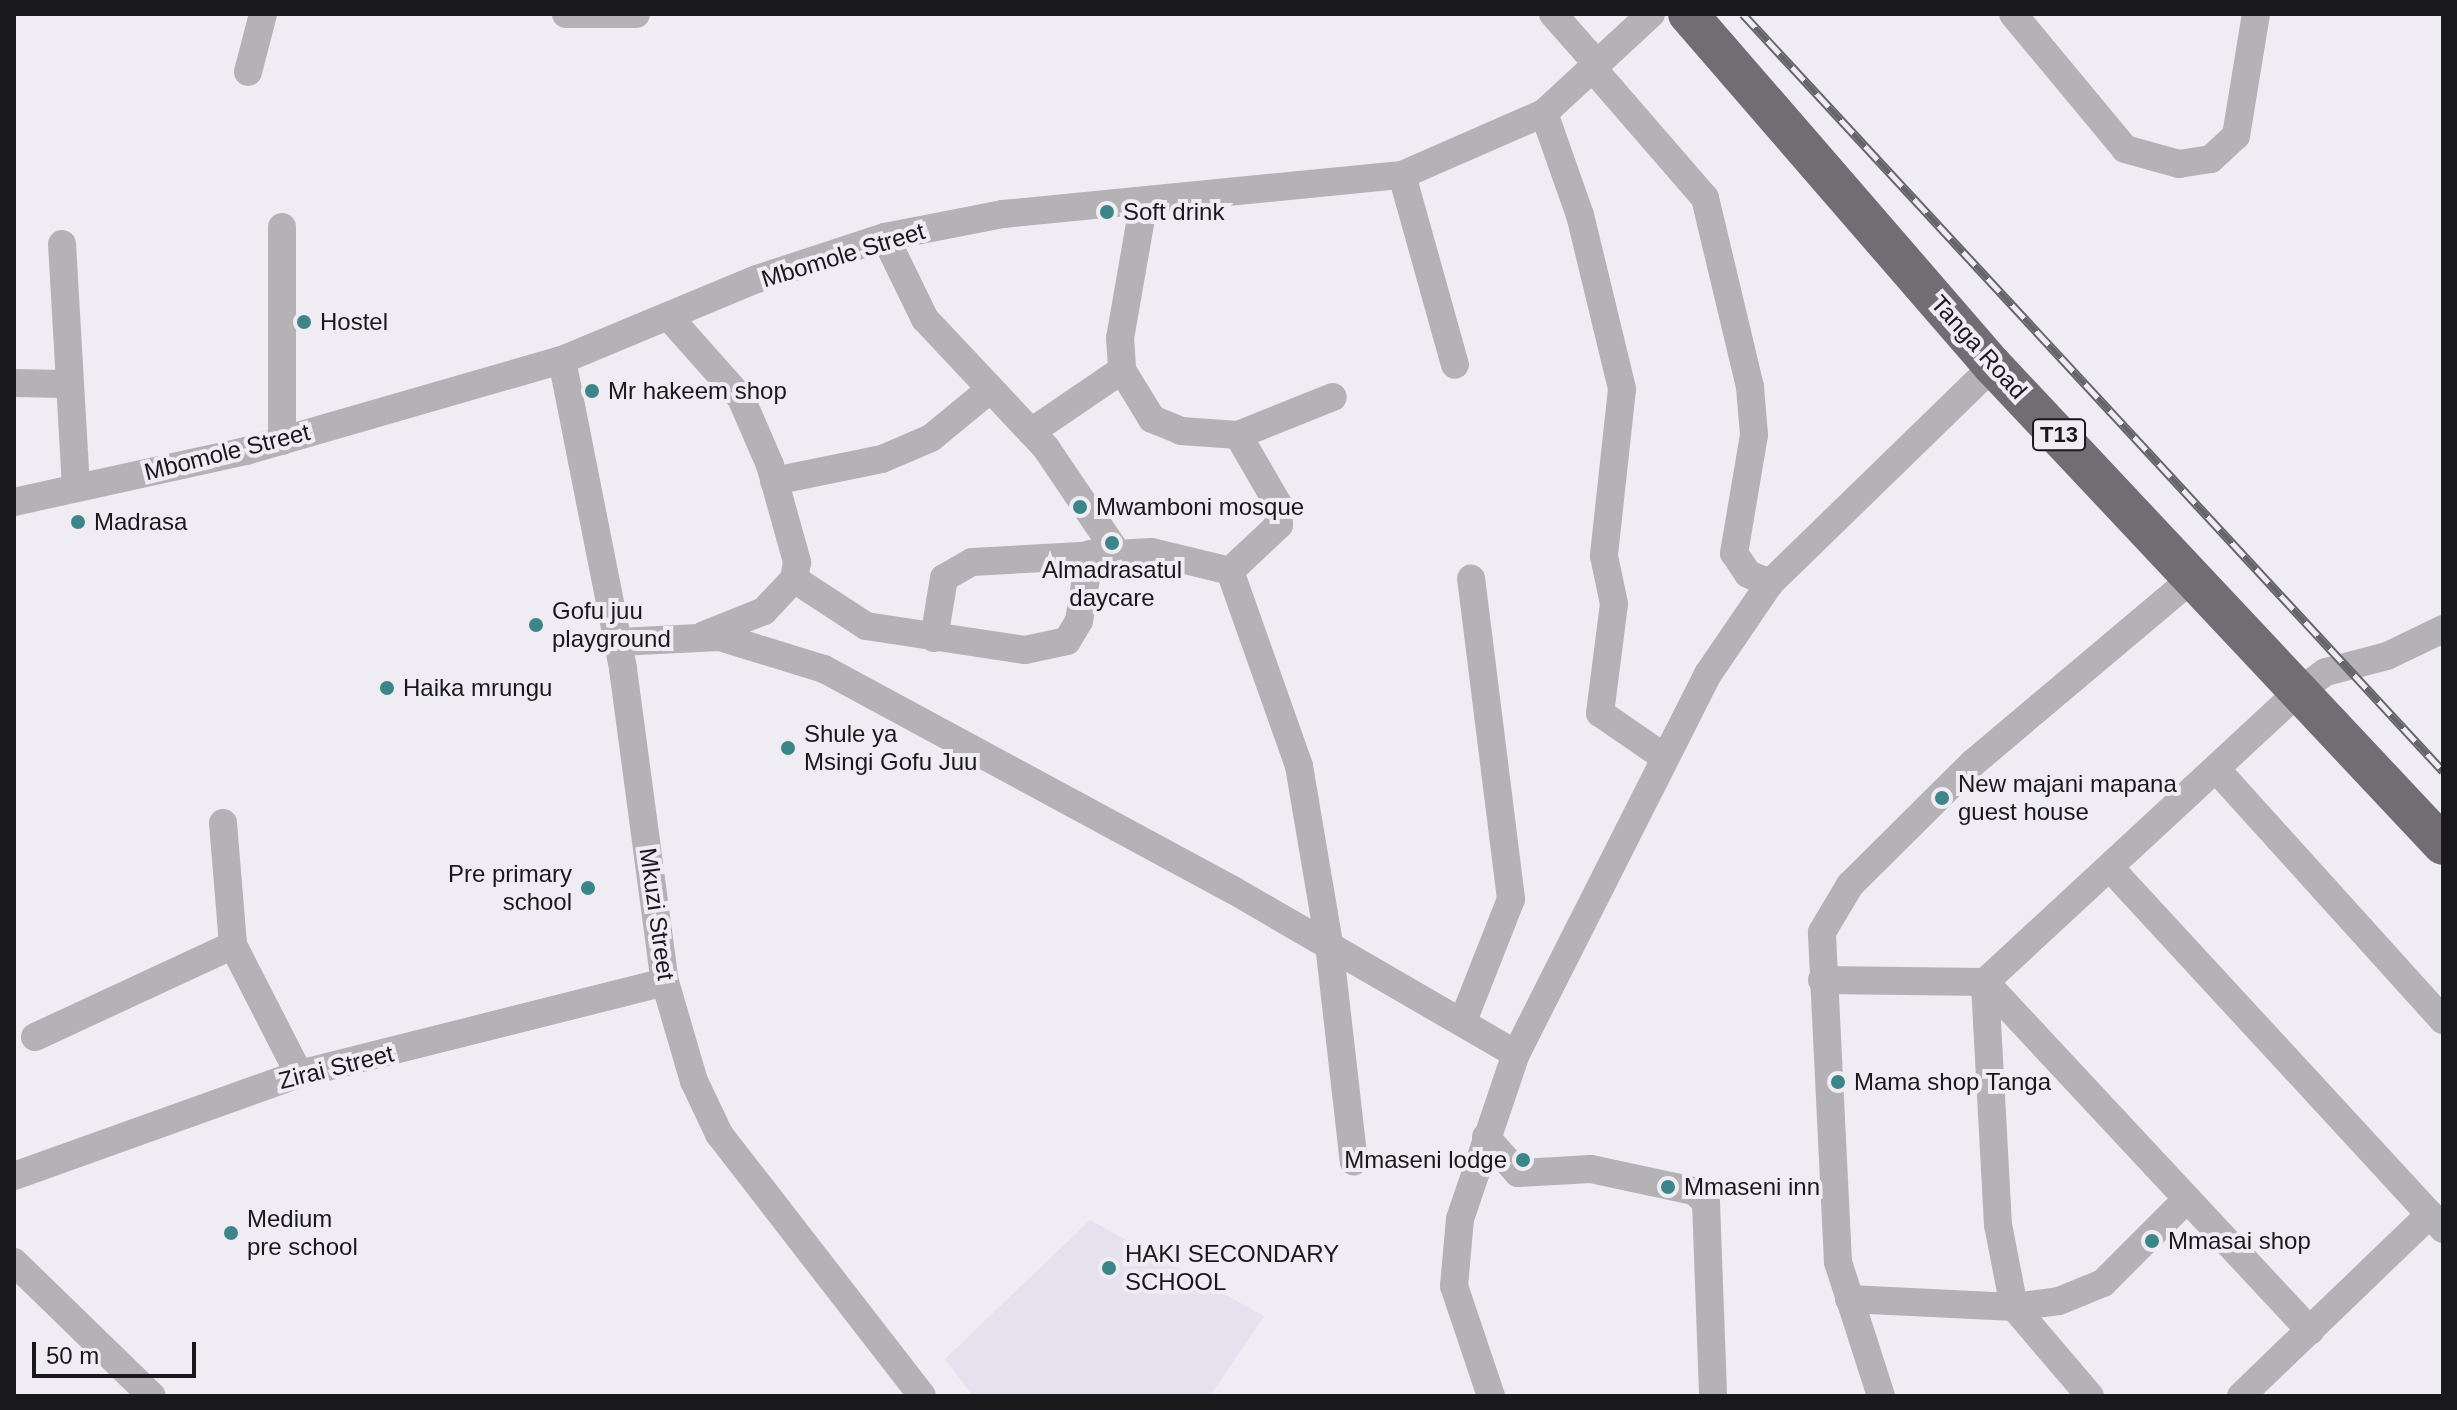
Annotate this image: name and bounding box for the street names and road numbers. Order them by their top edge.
street label: Mbomole Street [758,216,928,294]
street label: Tanga Road [1925,289,2033,405]
road number: T13 [2031,417,2087,453]
street label: Mbomole Street [141,418,313,486]
street label: Mkuzi Street [633,846,681,982]
street label: Zirai Street [276,1039,396,1095]

